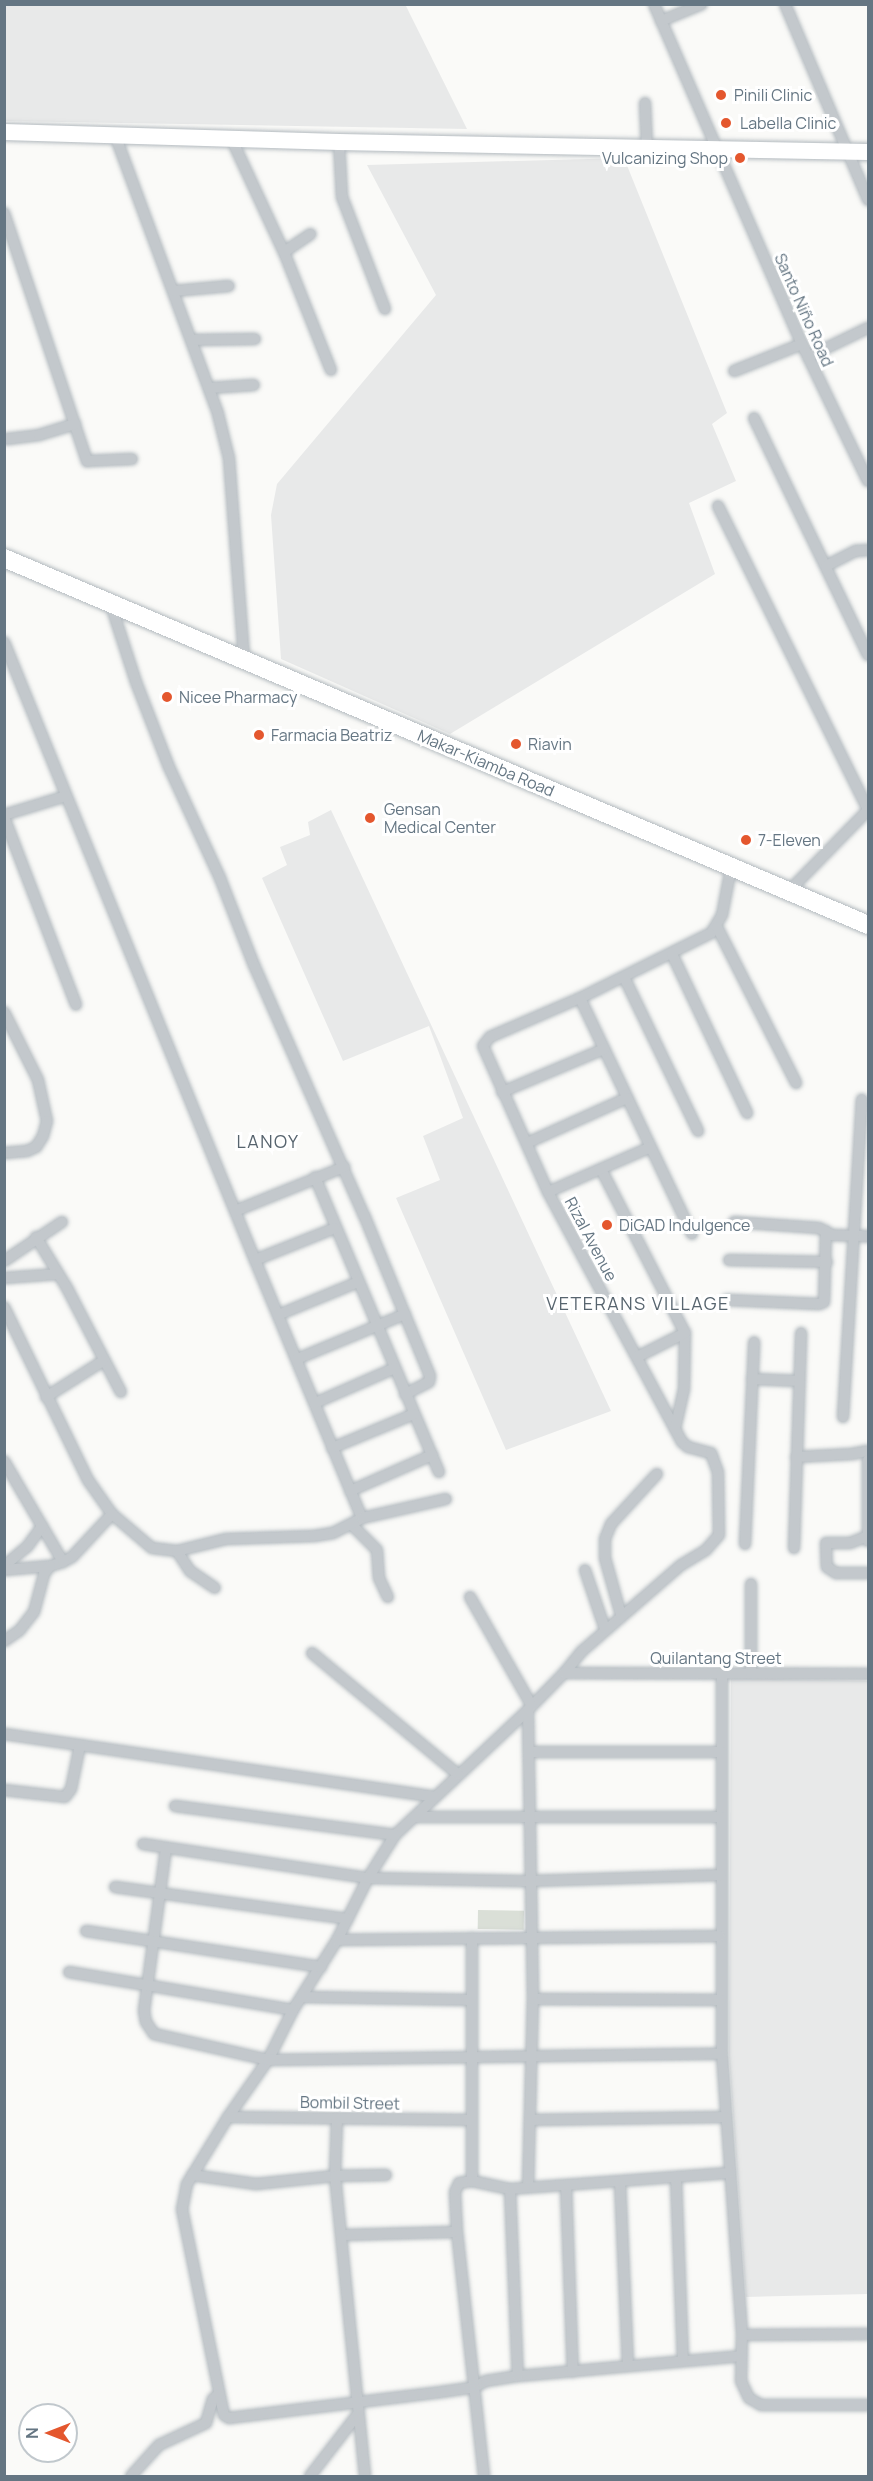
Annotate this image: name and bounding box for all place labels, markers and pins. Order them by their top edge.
place label: Pinili Clinic [734,85,812,105]
marker: Pinili Clinic [712,86,730,104]
place label: Labella Clinic [740,113,836,133]
marker: Labella Clinic [717,114,735,132]
place label: Vulcanizing Shop [602,148,728,168]
marker: Vulcanizing Shop [733,151,747,165]
place label: Nicee Pharmacy [179,687,297,707]
marker: Nicee Pharmacy [160,690,174,704]
place label: Farmacia Beatriz [271,725,393,745]
marker: Farmacia Beatriz [252,728,266,742]
place label: Riavin [528,734,572,754]
marker: Riavin [509,737,523,751]
place label: Gensan Medical Center [384,799,496,837]
marker: Gensan Medical Center [361,809,379,827]
place label: 7-Eleven [758,830,821,850]
marker: 7-Eleven [739,833,753,847]
place label: DiGAD Indulgence [619,1215,750,1235]
marker: DiGAD Indulgence [600,1218,614,1232]

